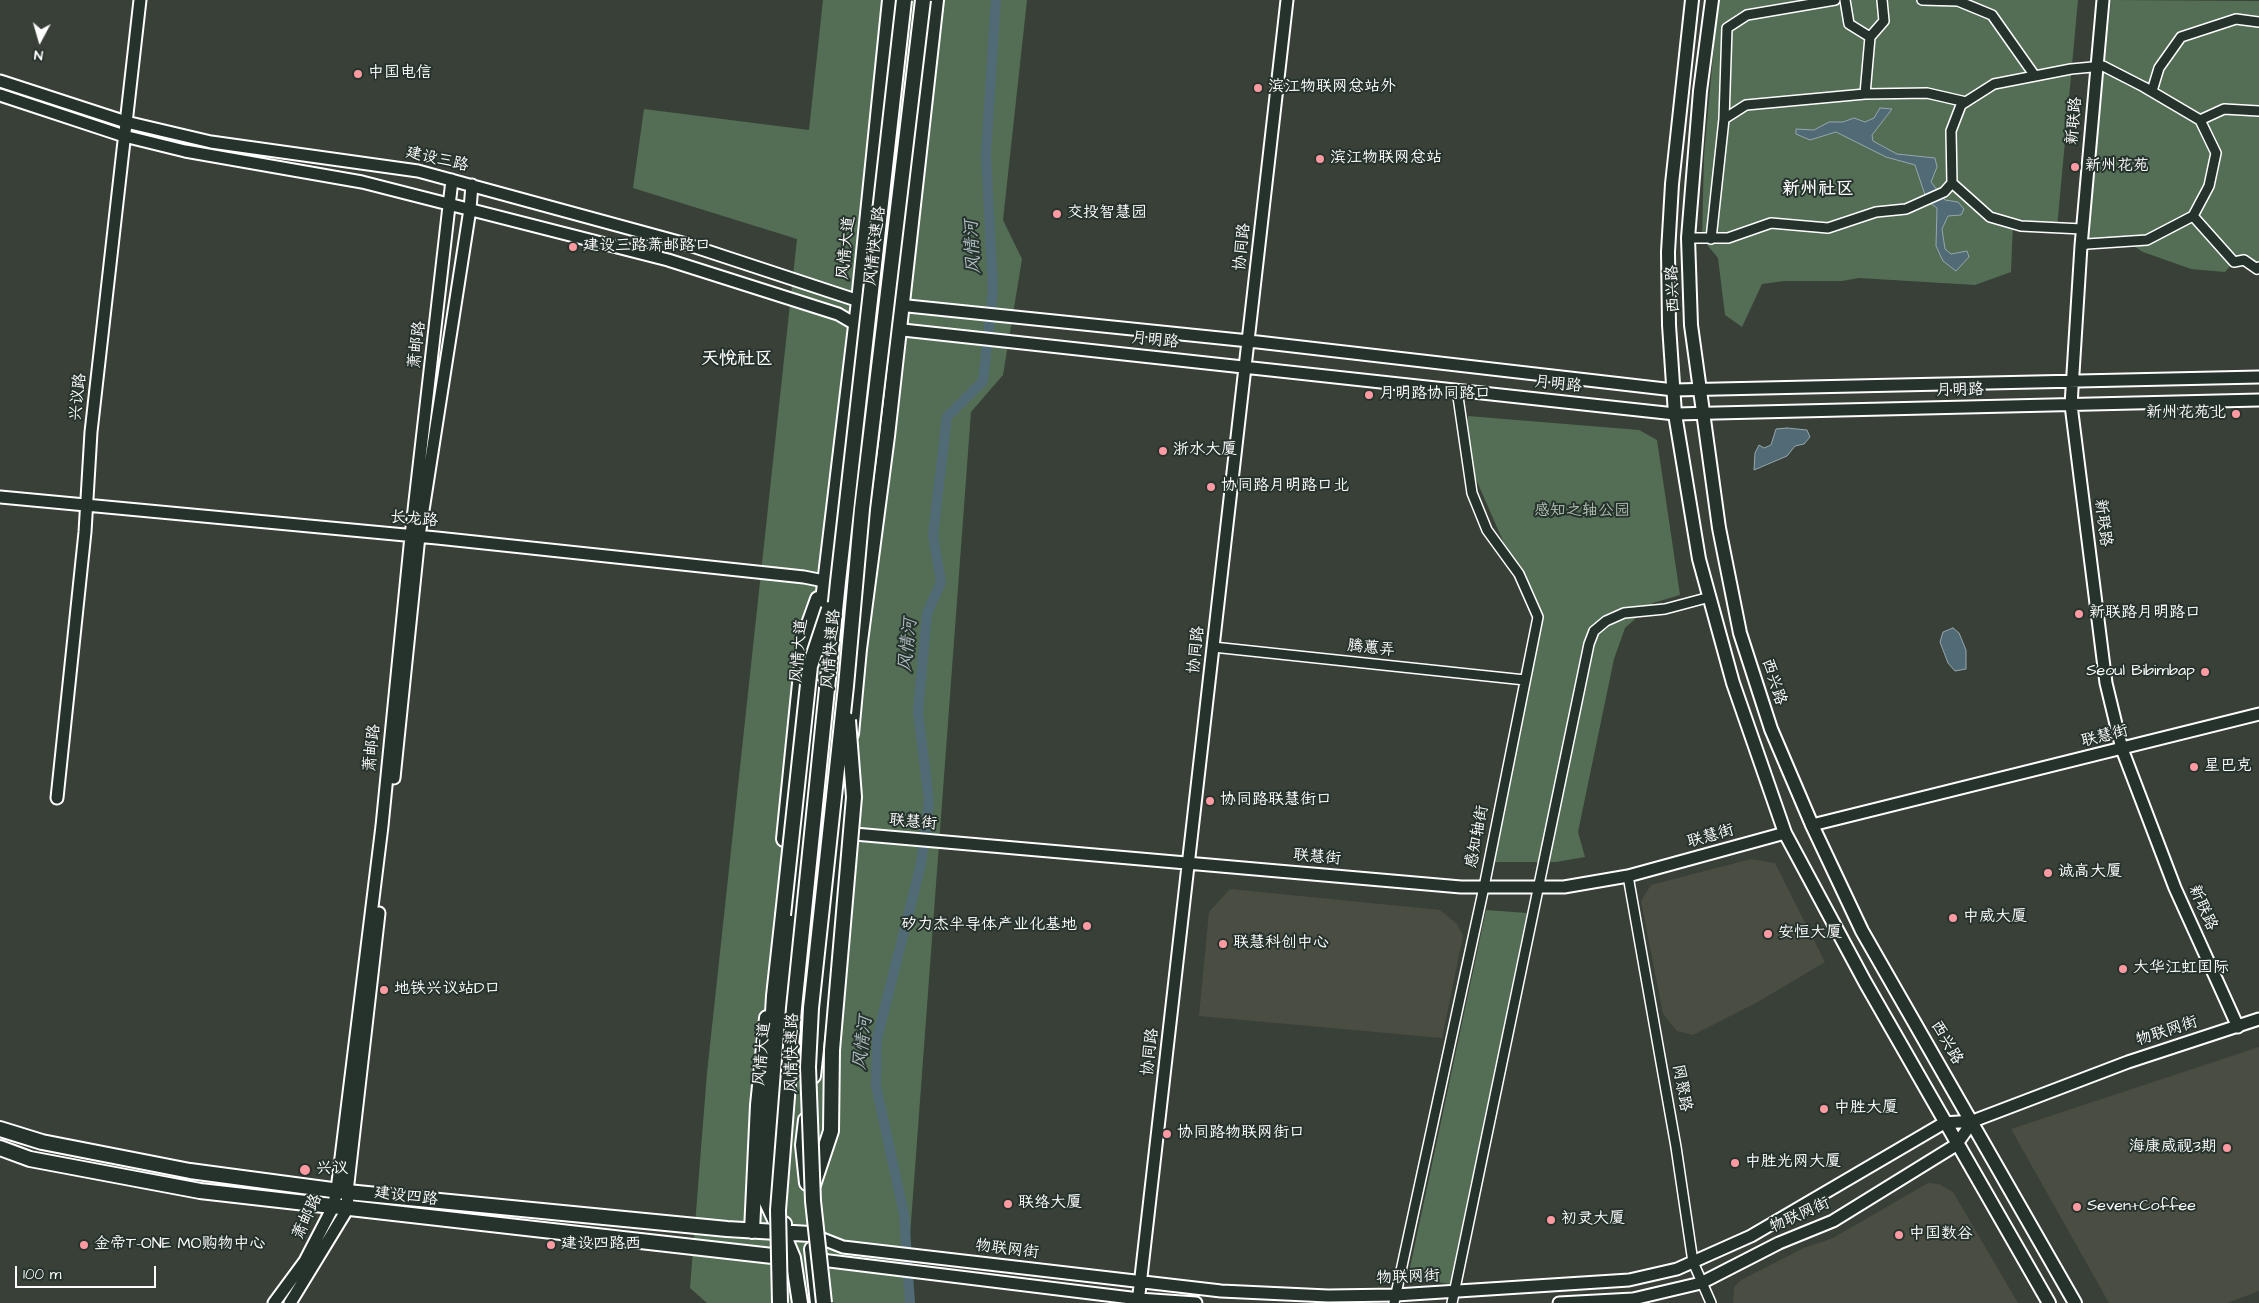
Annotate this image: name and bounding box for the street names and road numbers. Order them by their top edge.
street label: 新联路 [2063,96,2087,146]
street label: 建设三路 [404,143,470,177]
street label: 风情快速路 [862,205,890,287]
street label: 风情大道 [834,215,860,281]
street label: 协同路 [1231,222,1255,272]
street label: 西兴路 [1664,265,1684,313]
street label: 萧邮路 [406,320,430,370]
street label: 月明路 [1130,329,1180,353]
street label: 兴议路 [67,372,91,422]
street label: 月明路 [1533,373,1583,397]
street label: 月明路 [1936,381,1984,401]
street label: 新联路 [2090,498,2114,548]
street label: 长龙路 [389,508,439,532]
street label: 风情快速路 [819,608,845,690]
street label: 风情大道 [788,618,812,684]
street label: 协同路 [1185,625,1209,675]
street label: 腾蕙弄 [1346,637,1396,661]
street label: 西兴路 [1756,656,1790,708]
street label: 联慧街 [2079,722,2131,752]
street label: 萧邮路 [361,723,385,773]
street label: 感知轴街 [1462,804,1494,870]
street label: 联慧街 [888,811,938,835]
street label: 联慧街 [1685,821,1737,853]
street label: 联慧街 [1292,846,1342,870]
street label: 新联路 [2183,882,2221,934]
street label: 风情快速路 [783,1013,803,1093]
street label: 物联网街 [2134,1013,2200,1051]
street label: 西兴路 [1926,1017,1966,1069]
street label: 风情大道 [751,1021,775,1087]
street label: 协同路 [1139,1027,1163,1077]
street label: 网聚路 [1667,1063,1695,1113]
street label: 建设四路 [373,1184,439,1210]
street label: 萧邮路 [289,1191,327,1243]
street label: 物联网街 [1767,1194,1833,1238]
street label: 物联网街 [974,1237,1040,1263]
street label: 物联网街 [1376,1267,1440,1289]

